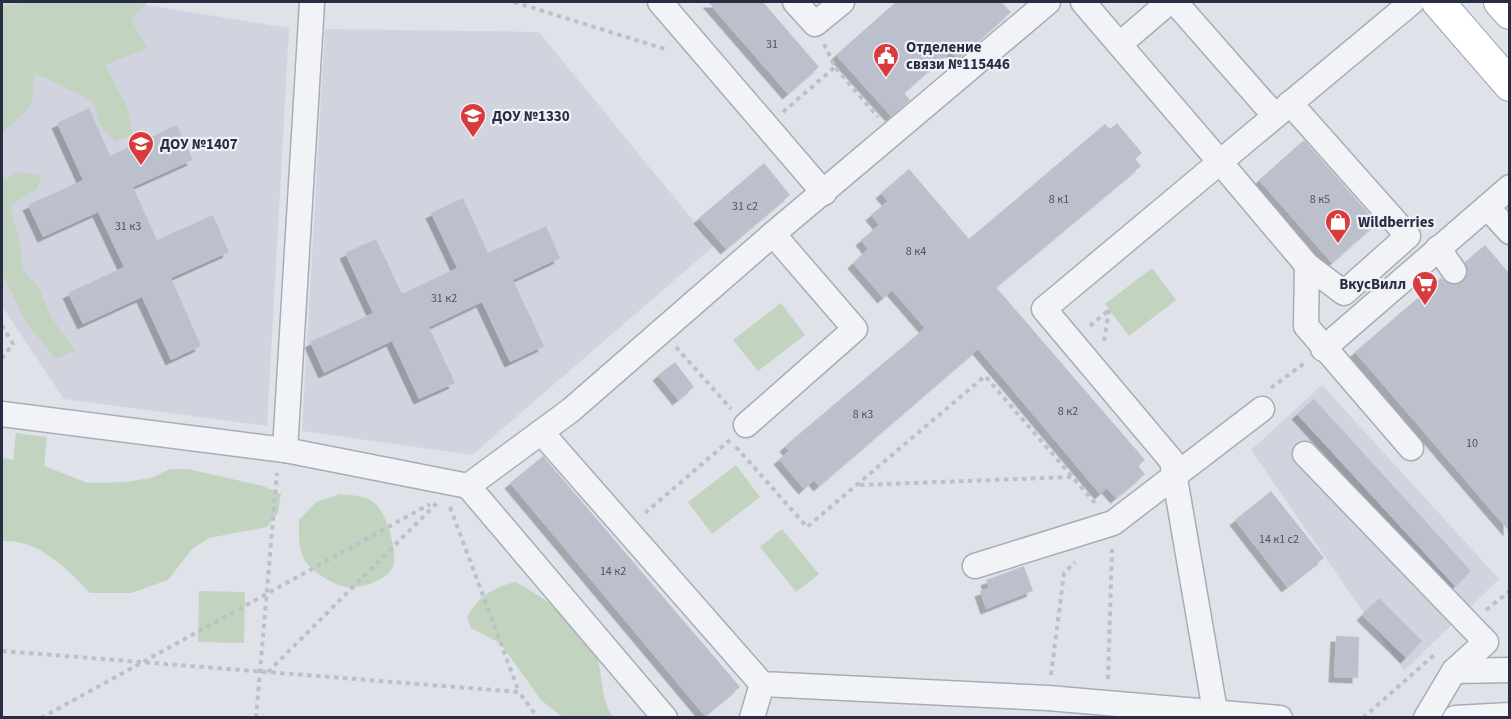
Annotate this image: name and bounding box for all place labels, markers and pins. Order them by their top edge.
place label: Отделение связи №115446 [906,37,1010,75]
public building icon: Отделение связи №115446 [871,41,901,79]
school or university icon: ДОУ №1330 [458,101,488,139]
place label: ДОУ №1330 [492,106,570,127]
school or university icon: ДОУ №1407 [126,129,156,167]
place label: ДОУ №1407 [160,134,238,155]
shop icon: Wildberries [1323,207,1353,245]
place label: Wildberries [1358,212,1434,233]
supermarket icon: ВкусВилл [1410,269,1440,307]
place label: ВкусВилл [1339,274,1406,295]

